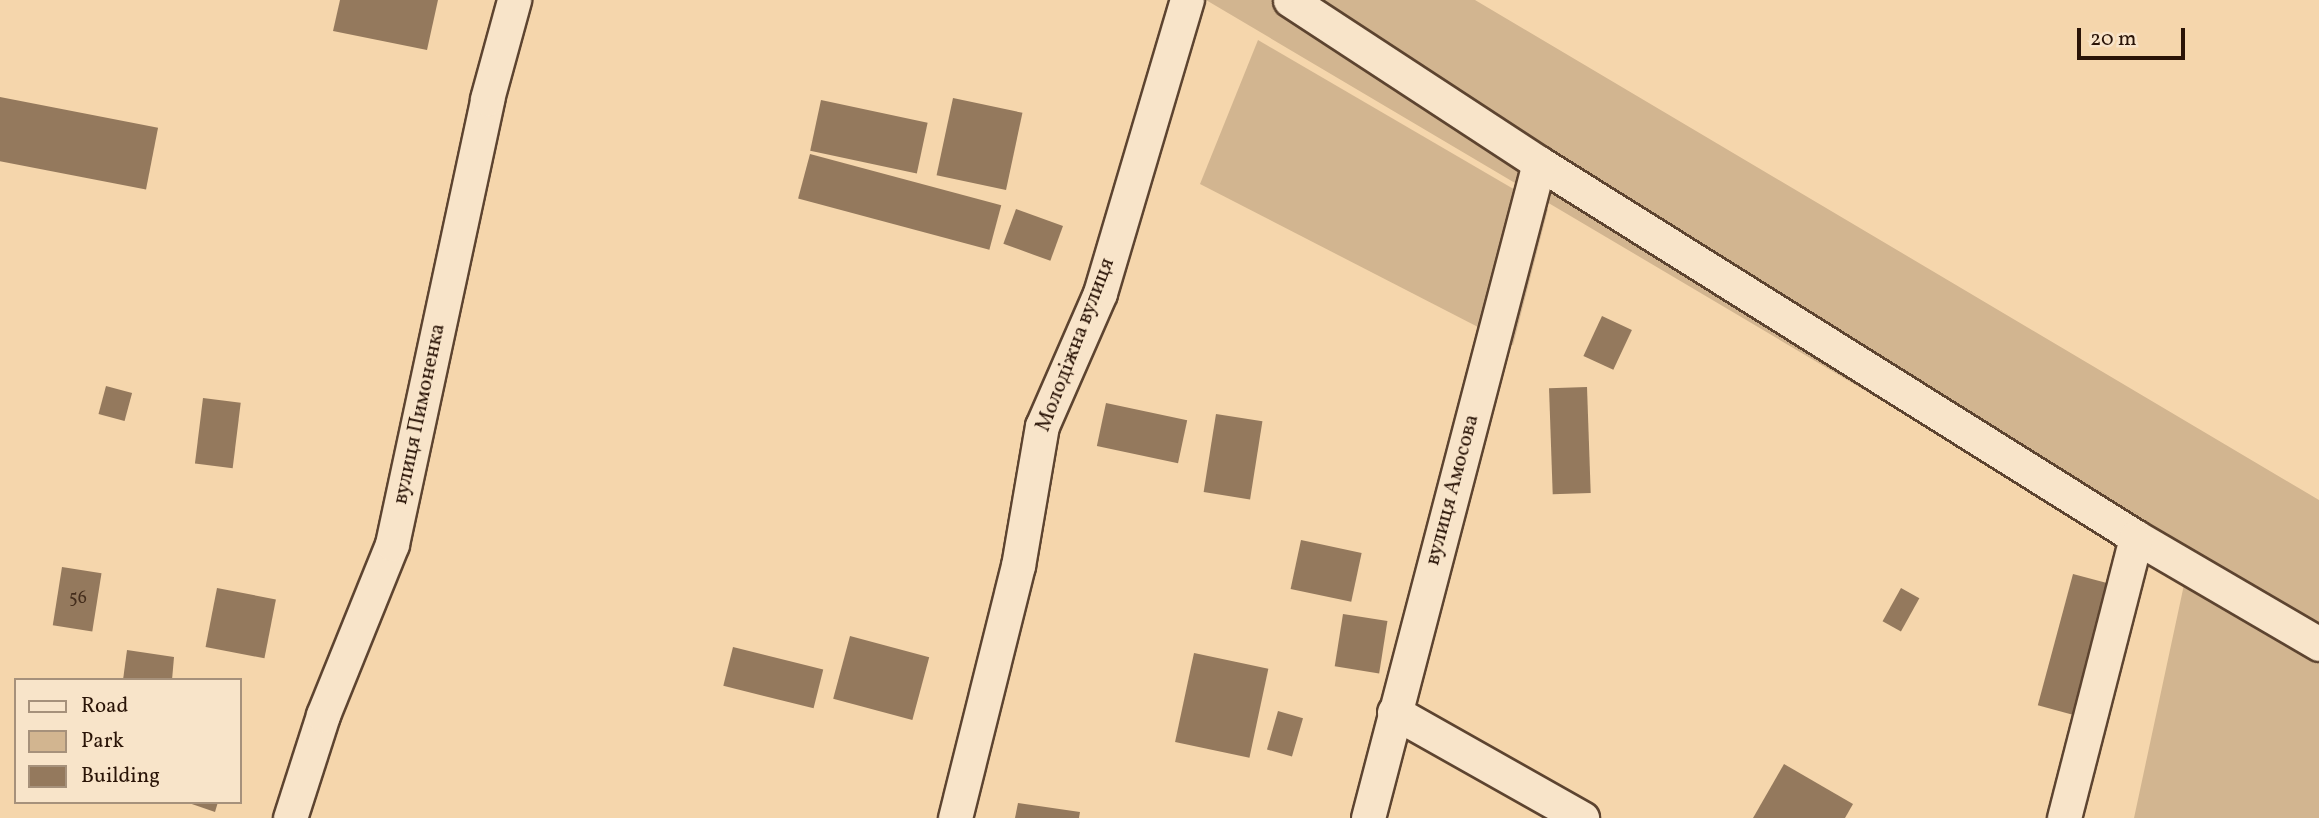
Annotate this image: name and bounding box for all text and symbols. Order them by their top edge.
scale bar [2081,14,2190,58]
text: 20 m [2090,25,2136,54]
street label: Молодіжна вулиця [1031,255,1121,435]
street label: вулиця Пимоненка [389,321,451,507]
street label: вулиця Амосова [1421,412,1485,568]
house number: 56 [69,588,87,610]
legend [14,678,242,804]
text: Road [81,692,128,721]
text: Park [81,727,124,756]
text: Building [81,762,160,791]

